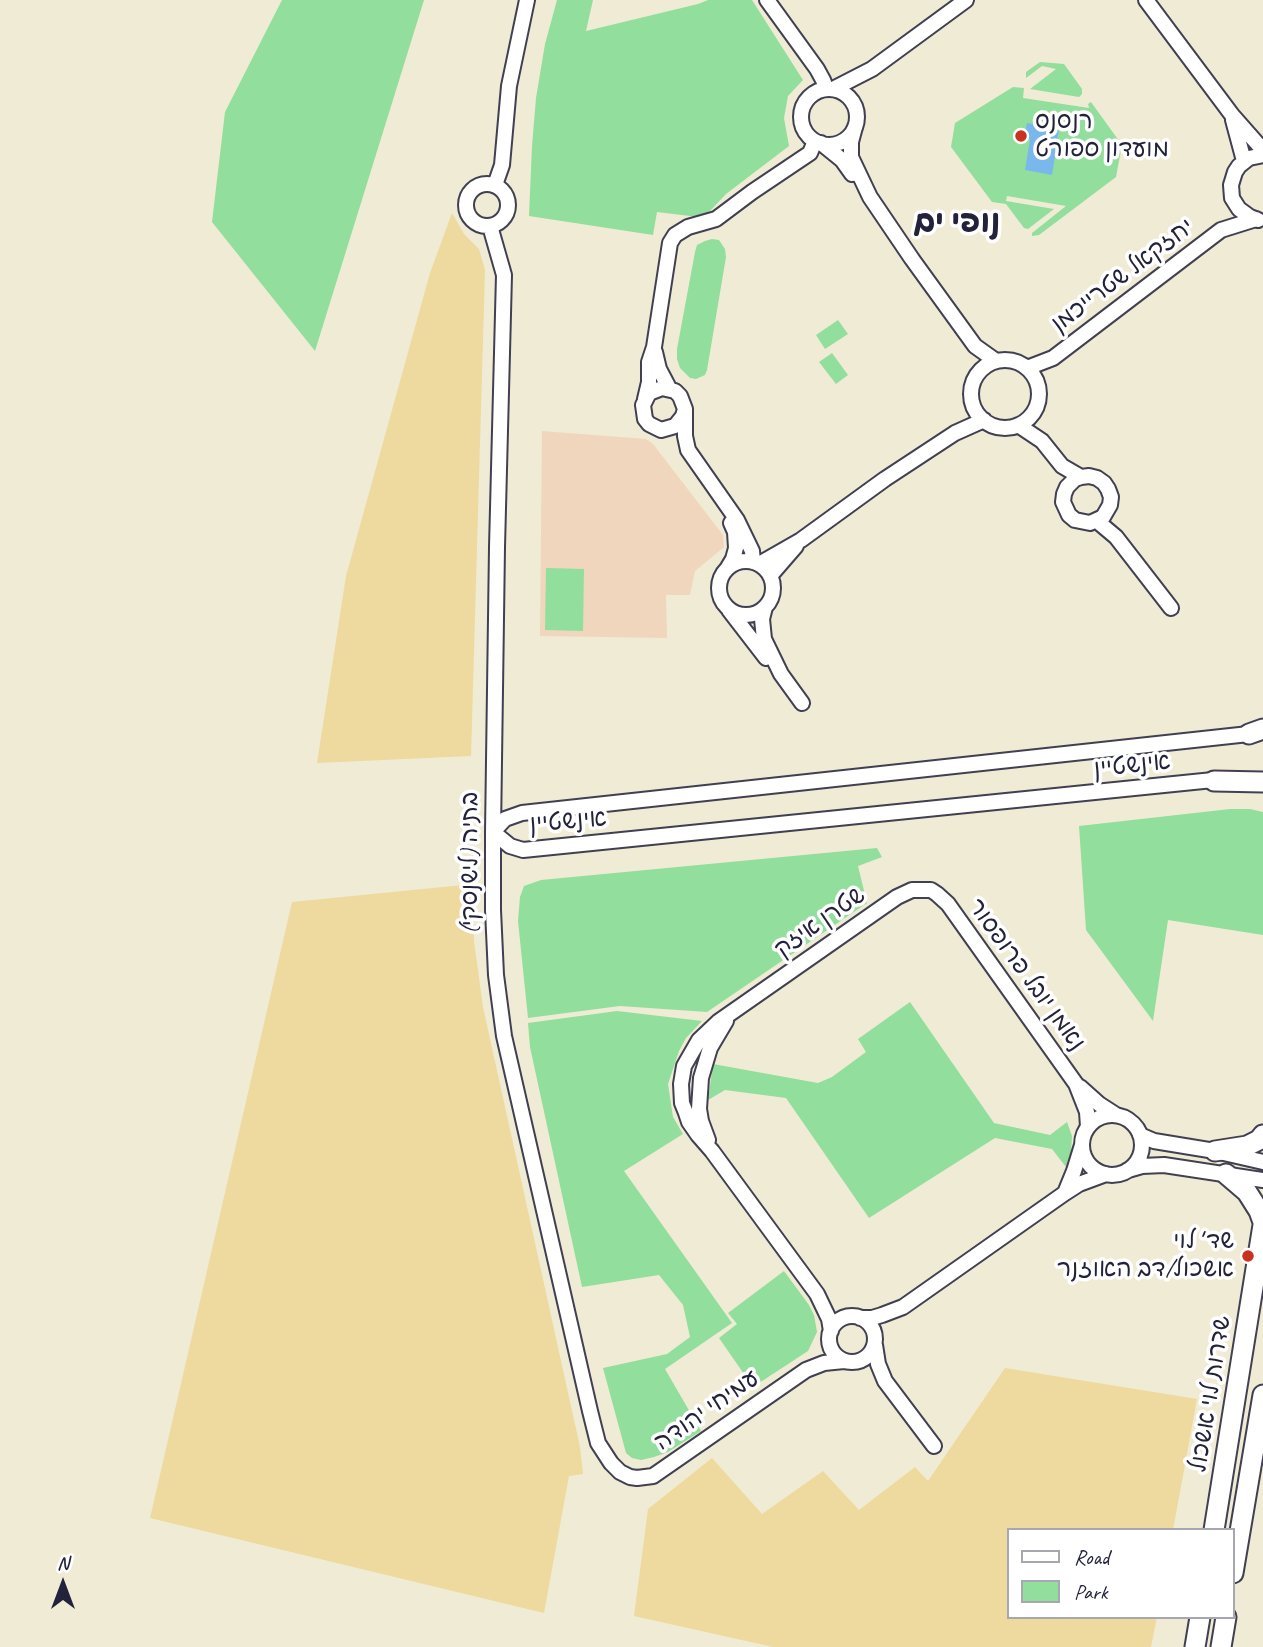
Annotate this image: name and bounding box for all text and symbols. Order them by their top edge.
place label: רנסנס מועדון ספורט [1035,108,1169,164]
marker: רנסנס מועדון ספורט [1013,128,1029,144]
district label: נופי ים [914,205,1000,243]
street label: יחזקאל שטרייכמן [1046,213,1200,339]
street label: אינשטיין [1092,748,1172,784]
street label: בתיה (לישנסקי) [457,792,485,934]
street label: אינשטיין [528,804,608,840]
street label: שטרן איזק [769,881,871,965]
street label: נאמן יובל פרופסור [961,893,1091,1057]
place label: שד׳ לוי אשכול/דב האוזנר [1057,1228,1234,1284]
marker: שד׳ לוי אשכול/דב האוזנר [1240,1248,1256,1264]
street label: שדרות לוי אשכול [1184,1314,1238,1474]
street label: עמיחי יהודה [649,1364,765,1458]
legend [1007,1528,1235,1619]
text: Road [1074,1544,1109,1570]
north arrow [28,1549,98,1619]
text: N [57,1551,69,1575]
text: Park [1074,1579,1107,1605]

